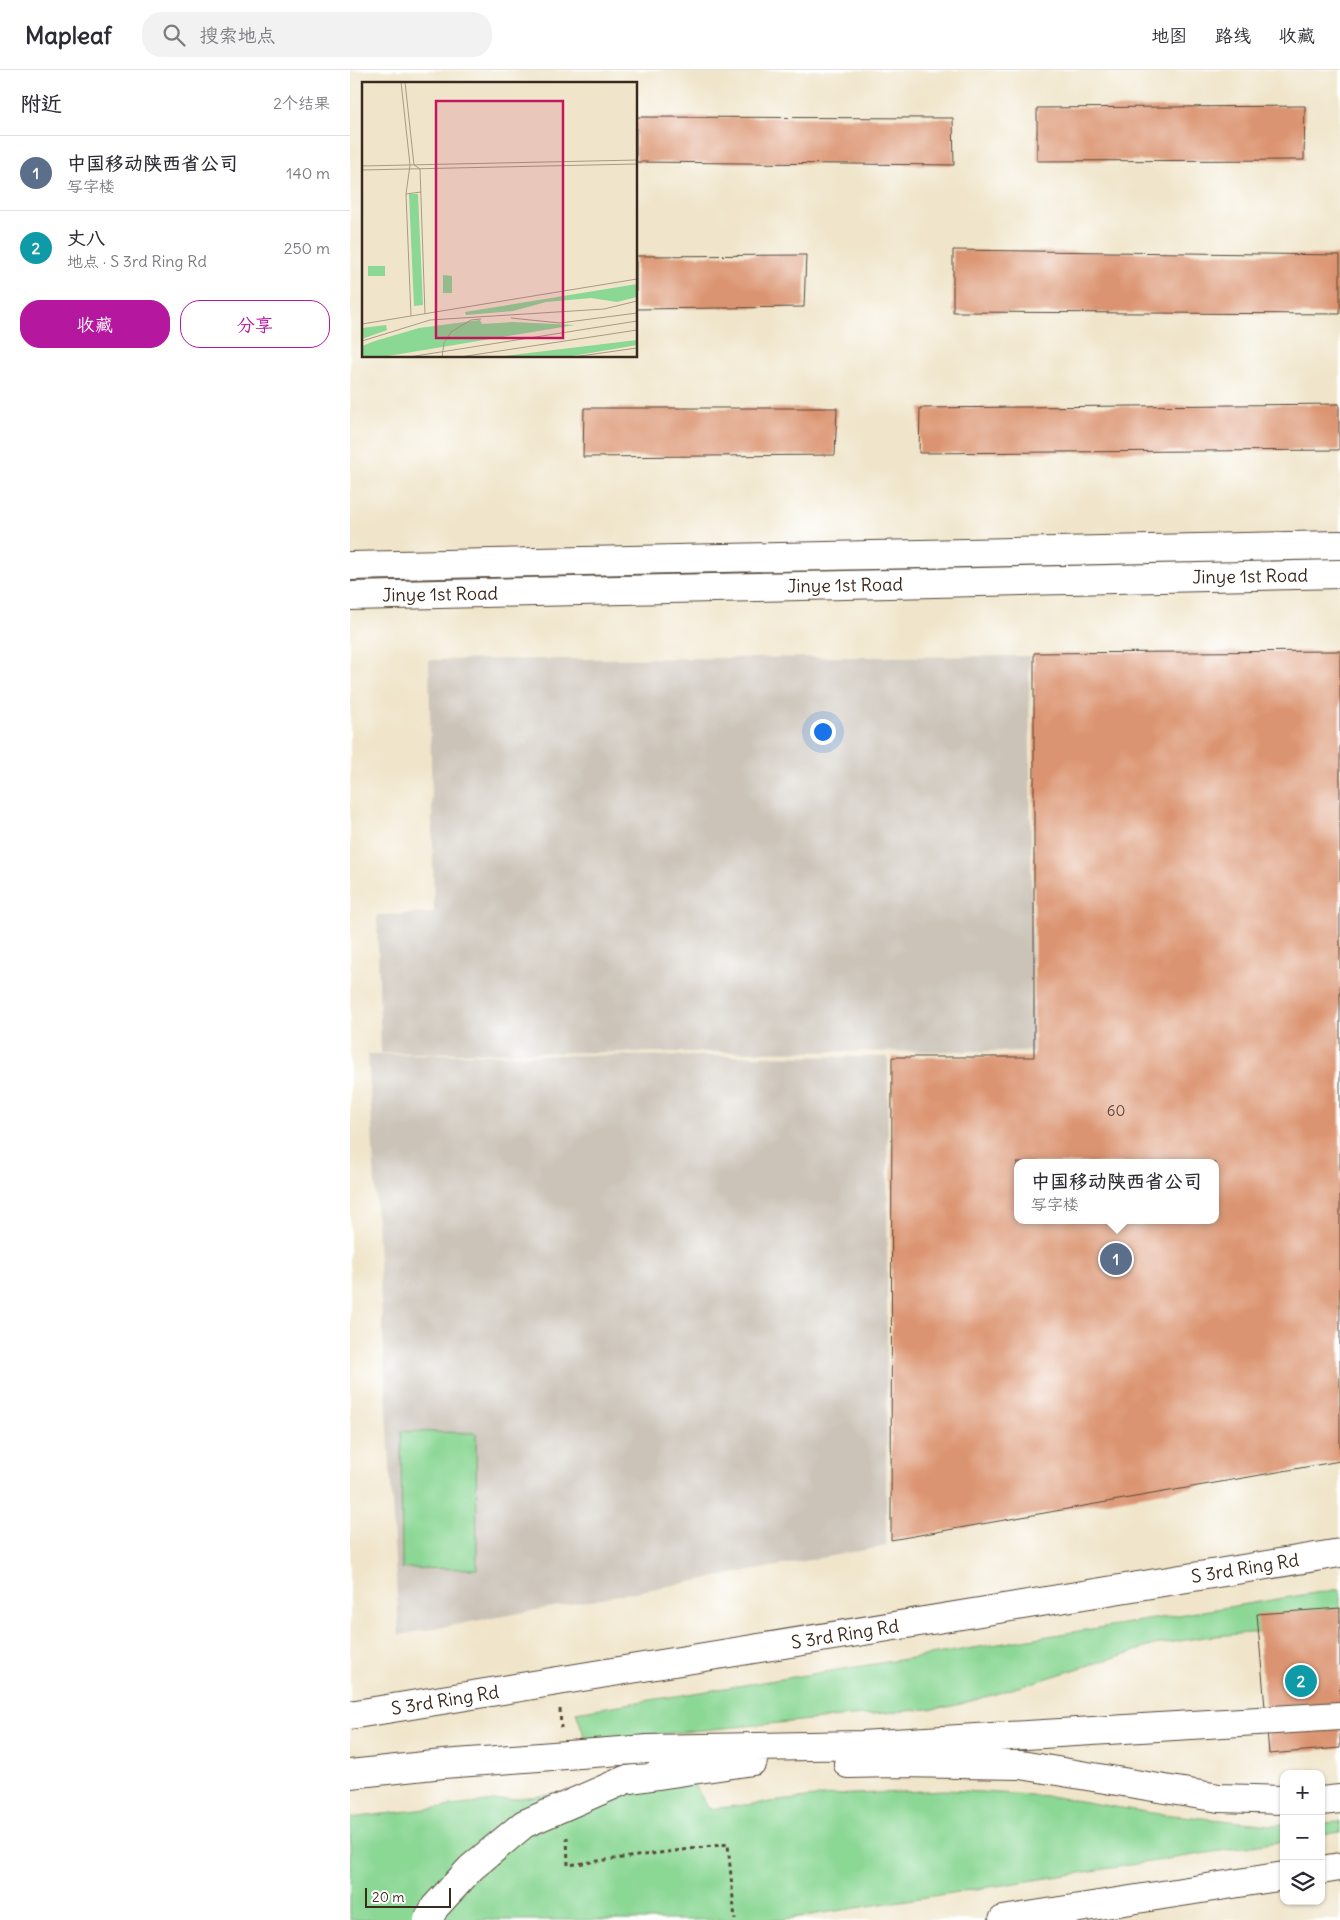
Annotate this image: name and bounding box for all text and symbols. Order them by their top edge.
search box [142,12,492,57]
text: Mapleaf [25,20,112,50]
icon: search [160,21,188,49]
text: 搜索地点 [200,23,276,47]
text: 地图 [1151,24,1187,47]
text: 路线 [1215,24,1251,47]
text: 收藏 [1279,24,1315,47]
inset map [362,82,638,358]
text: 附近 [20,90,62,117]
text: 2个结果 [273,93,330,113]
text: 中国移动陕西省公司 [67,151,238,175]
text: 1 [33,163,39,183]
text: 140 m [286,163,330,183]
text: 写字楼 [67,176,115,196]
text: 丈八 [67,226,105,250]
text: 2 [32,238,40,258]
text: 250 m [284,238,330,258]
text: 地点 · S 3rd Ring Rd [67,251,207,271]
button: 收藏 [20,300,170,348]
button: 分享 [180,300,330,348]
street label: Jinye 1st Road [1192,563,1309,589]
street label: Jinye 1st Road [787,572,904,598]
street label: Jinye 1st Road [382,581,499,607]
your location [810,719,836,745]
house number: 60 [1107,1101,1125,1120]
popup [1014,1159,1219,1224]
text: 中国移动陕西省公司 [1031,1169,1202,1193]
text: 写字楼 [1031,1194,1079,1214]
pin: 1 [1100,1240,1132,1278]
street label: S 3rd Ring Rd [1190,1548,1301,1588]
street label: S 3rd Ring Rd [790,1614,901,1654]
pin: 2 [1285,1662,1317,1700]
street label: S 3rd Ring Rd [390,1680,501,1720]
map controls [1280,1770,1325,1905]
button: + [1280,1770,1325,1815]
button: − [1280,1815,1325,1860]
button: layers [1280,1860,1325,1905]
scale bar [365,1885,451,1908]
text: 20 m [372,1888,405,1906]

